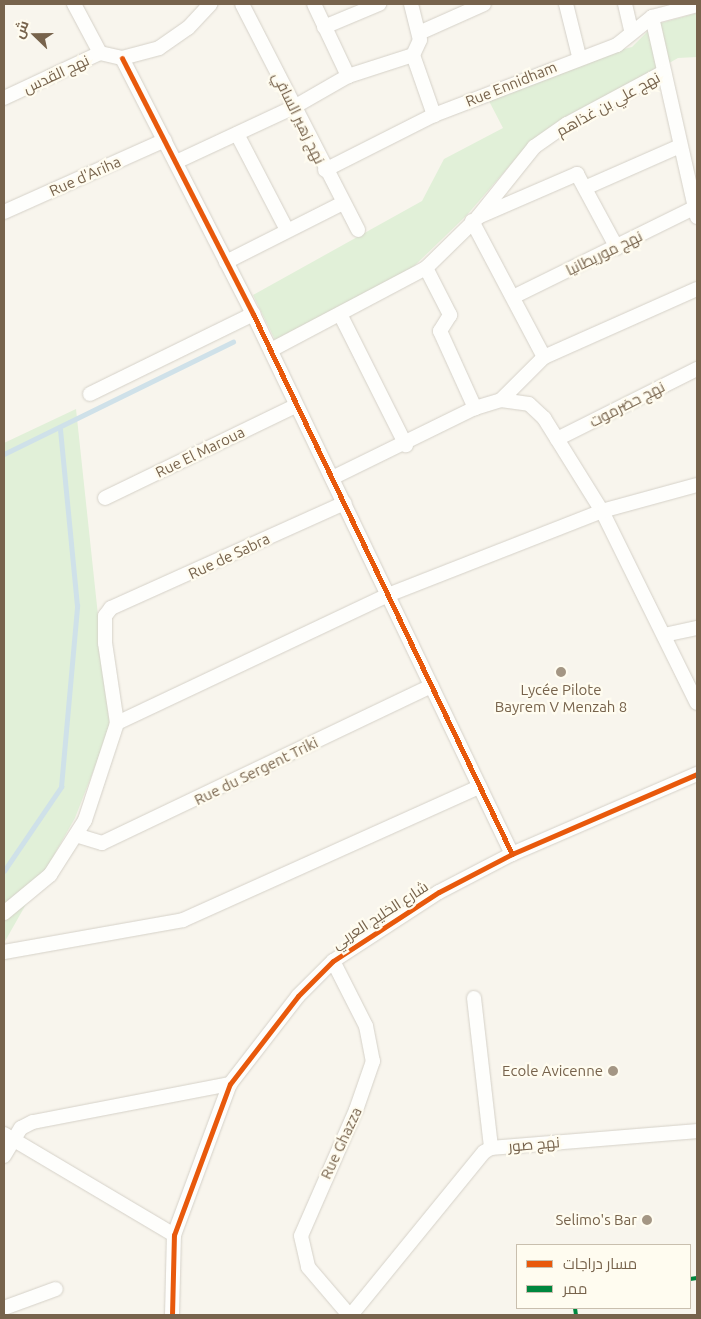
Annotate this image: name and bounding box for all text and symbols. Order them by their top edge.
north arrow [10,10,60,60]
text: ش [10,18,32,41]
street label: نهج القدس [20,51,92,97]
street label: Rue Ennidham [463,58,559,110]
street label: نهج علي بن غذاهم [553,68,663,140]
street label: نهج زهير السافي [269,69,329,167]
street label: Rue d'Ariha [46,152,124,200]
street label: نهج موريطانيا [563,227,645,279]
street label: نهج حضرموت [586,377,668,431]
street label: Rue El Maroua [153,423,247,481]
street label: Rue de Sabra [185,529,273,583]
marker: Lycée Pilote Bayrem V Menzah 8 [555,666,567,678]
place label: Lycée Pilote Bayrem V Menzah 8 [495,680,627,715]
street label: Rue du Sergent Triki [191,733,321,809]
street label: شارع الخليج العربي [329,877,431,953]
place label: Ecole Avicenne [502,1062,603,1080]
marker: Ecole Avicenne [607,1065,619,1077]
street label: Rue Ghazza [317,1104,365,1182]
street label: نهج صور [507,1133,561,1155]
place label: Selimo's Bar [555,1211,637,1229]
marker: Selimo's Bar [641,1214,653,1226]
legend [516,1244,691,1309]
text: مسار دراجات [563,1255,637,1272]
text: ممر [563,1280,587,1297]

